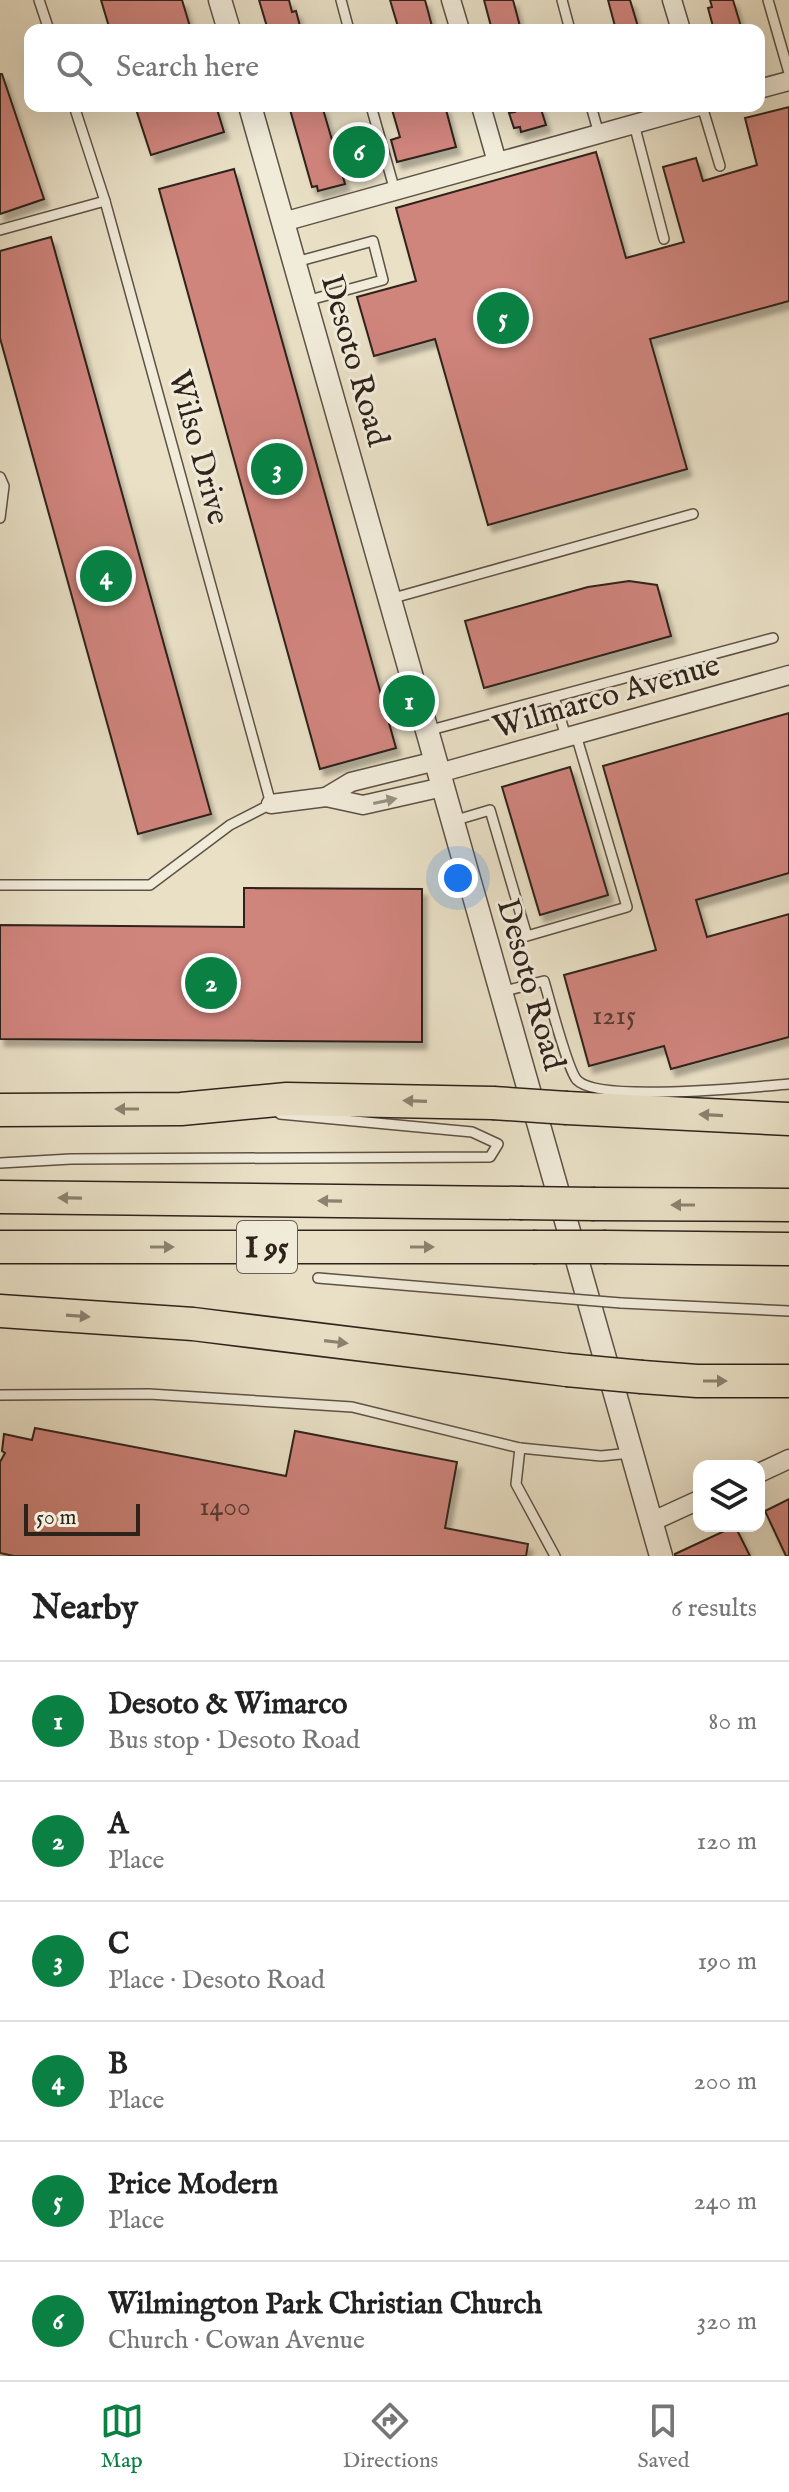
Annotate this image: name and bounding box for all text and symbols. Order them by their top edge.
search box [24,24,765,112]
icon: search [52,46,96,90]
text: Search here [116,49,259,87]
pin: 6 [333,122,385,182]
street label: Desoto Road [310,270,398,452]
pin: 5 [477,288,529,348]
street label: Wilso Drive [157,366,238,529]
pin: 3 [251,439,303,499]
pin: 4 [80,546,132,606]
street label: Wilmarco Avenue [489,645,725,749]
pin: 1 [383,671,435,731]
one-way arrow [372,794,397,807]
your location [438,858,478,898]
street label: Desoto Road [486,894,574,1076]
pin: 2 [185,953,237,1013]
house number: 1215 [592,999,636,1034]
one-way arrow [402,1094,427,1107]
one-way arrow [114,1103,139,1115]
one-way arrow [698,1109,723,1122]
one-way arrow [57,1192,82,1204]
one-way arrow [317,1195,342,1207]
one-way arrow [670,1198,695,1211]
road number: I 95 [237,1221,297,1273]
one-way arrow [150,1241,175,1253]
one-way arrow [410,1241,435,1253]
one-way arrow [66,1310,91,1323]
one-way arrow [324,1336,349,1349]
one-way arrow [703,1375,728,1387]
map controls [693,1460,765,1532]
button: layers [693,1460,765,1532]
house number: 1400 [199,1490,251,1525]
scale bar [24,1500,140,1536]
text: 50 m [36,1504,77,1532]
text: Nearby [32,1587,138,1630]
text: 6 results [671,1592,757,1625]
text: Desoto & Wimarco [108,1686,347,1724]
text: 1 [53,1705,63,1738]
text: 80 m [708,1705,757,1738]
text: Bus stop · Desoto Road [108,1724,360,1757]
text: A [108,1806,128,1844]
text: 2 [52,1825,64,1858]
text: 120 m [697,1825,757,1858]
text: Place [108,1844,164,1877]
text: C [108,1926,129,1964]
text: 3 [53,1945,63,1978]
text: 190 m [697,1945,757,1978]
text: Place · Desoto Road [108,1964,325,1997]
text: B [108,2046,128,2084]
text: 4 [52,2065,64,2098]
text: 200 m [693,2065,757,2098]
text: Place [108,2084,164,2117]
text: Price Modern [108,2166,278,2204]
text: 5 [53,2185,63,2218]
text: 240 m [694,2185,757,2218]
text: Place [108,2204,164,2237]
text: Wilmington Park Christian Church [108,2286,542,2324]
text: 6 [53,2305,63,2338]
text: 320 m [697,2305,757,2338]
text: Church · Cowan Avenue [108,2324,365,2357]
tab: Map [100,2399,144,2475]
tab: Directions [343,2399,438,2475]
tab: Saved [637,2399,689,2475]

